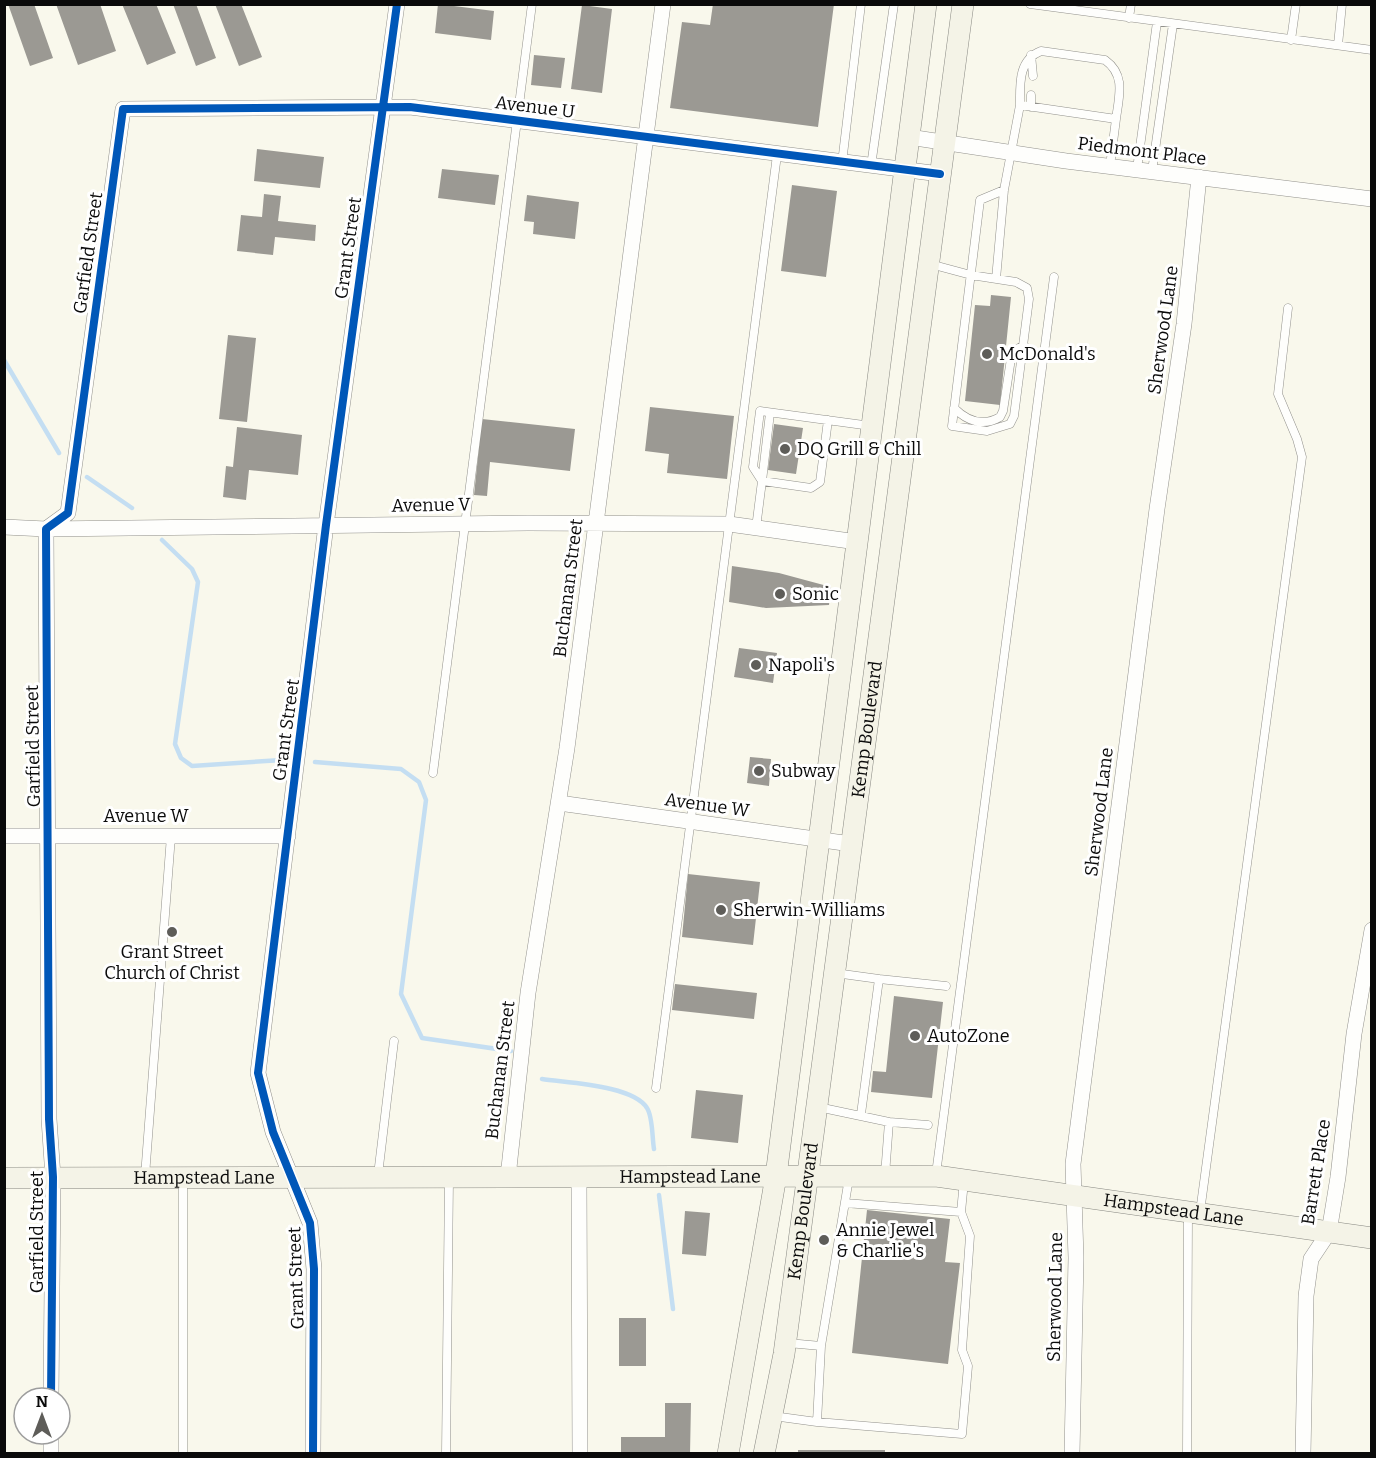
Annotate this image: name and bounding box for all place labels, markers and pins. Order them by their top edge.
place label: McDonald's [999,343,1096,365]
marker: McDonald's [980,347,994,361]
place label: DQ Grill & Chill [797,438,921,460]
marker: DQ Grill & Chill [778,442,792,456]
place label: Sonic [792,583,839,605]
marker: Sonic [773,587,787,601]
place label: Napoli's [768,654,835,676]
marker: Napoli's [749,658,763,672]
place label: Subway [771,760,836,782]
marker: Subway [752,764,766,778]
place label: Sherwin-Williams [733,899,885,921]
marker: Sherwin-Williams [714,903,728,917]
marker: Grant Street Church of Christ [165,925,179,939]
place label: Grant Street Church of Christ [104,941,240,984]
place label: AutoZone [927,1025,1010,1047]
marker: AutoZone [908,1029,922,1043]
place label: Annie Jewel & Charlie's [836,1219,934,1262]
marker: Annie Jewel & Charlie's [817,1233,831,1247]

